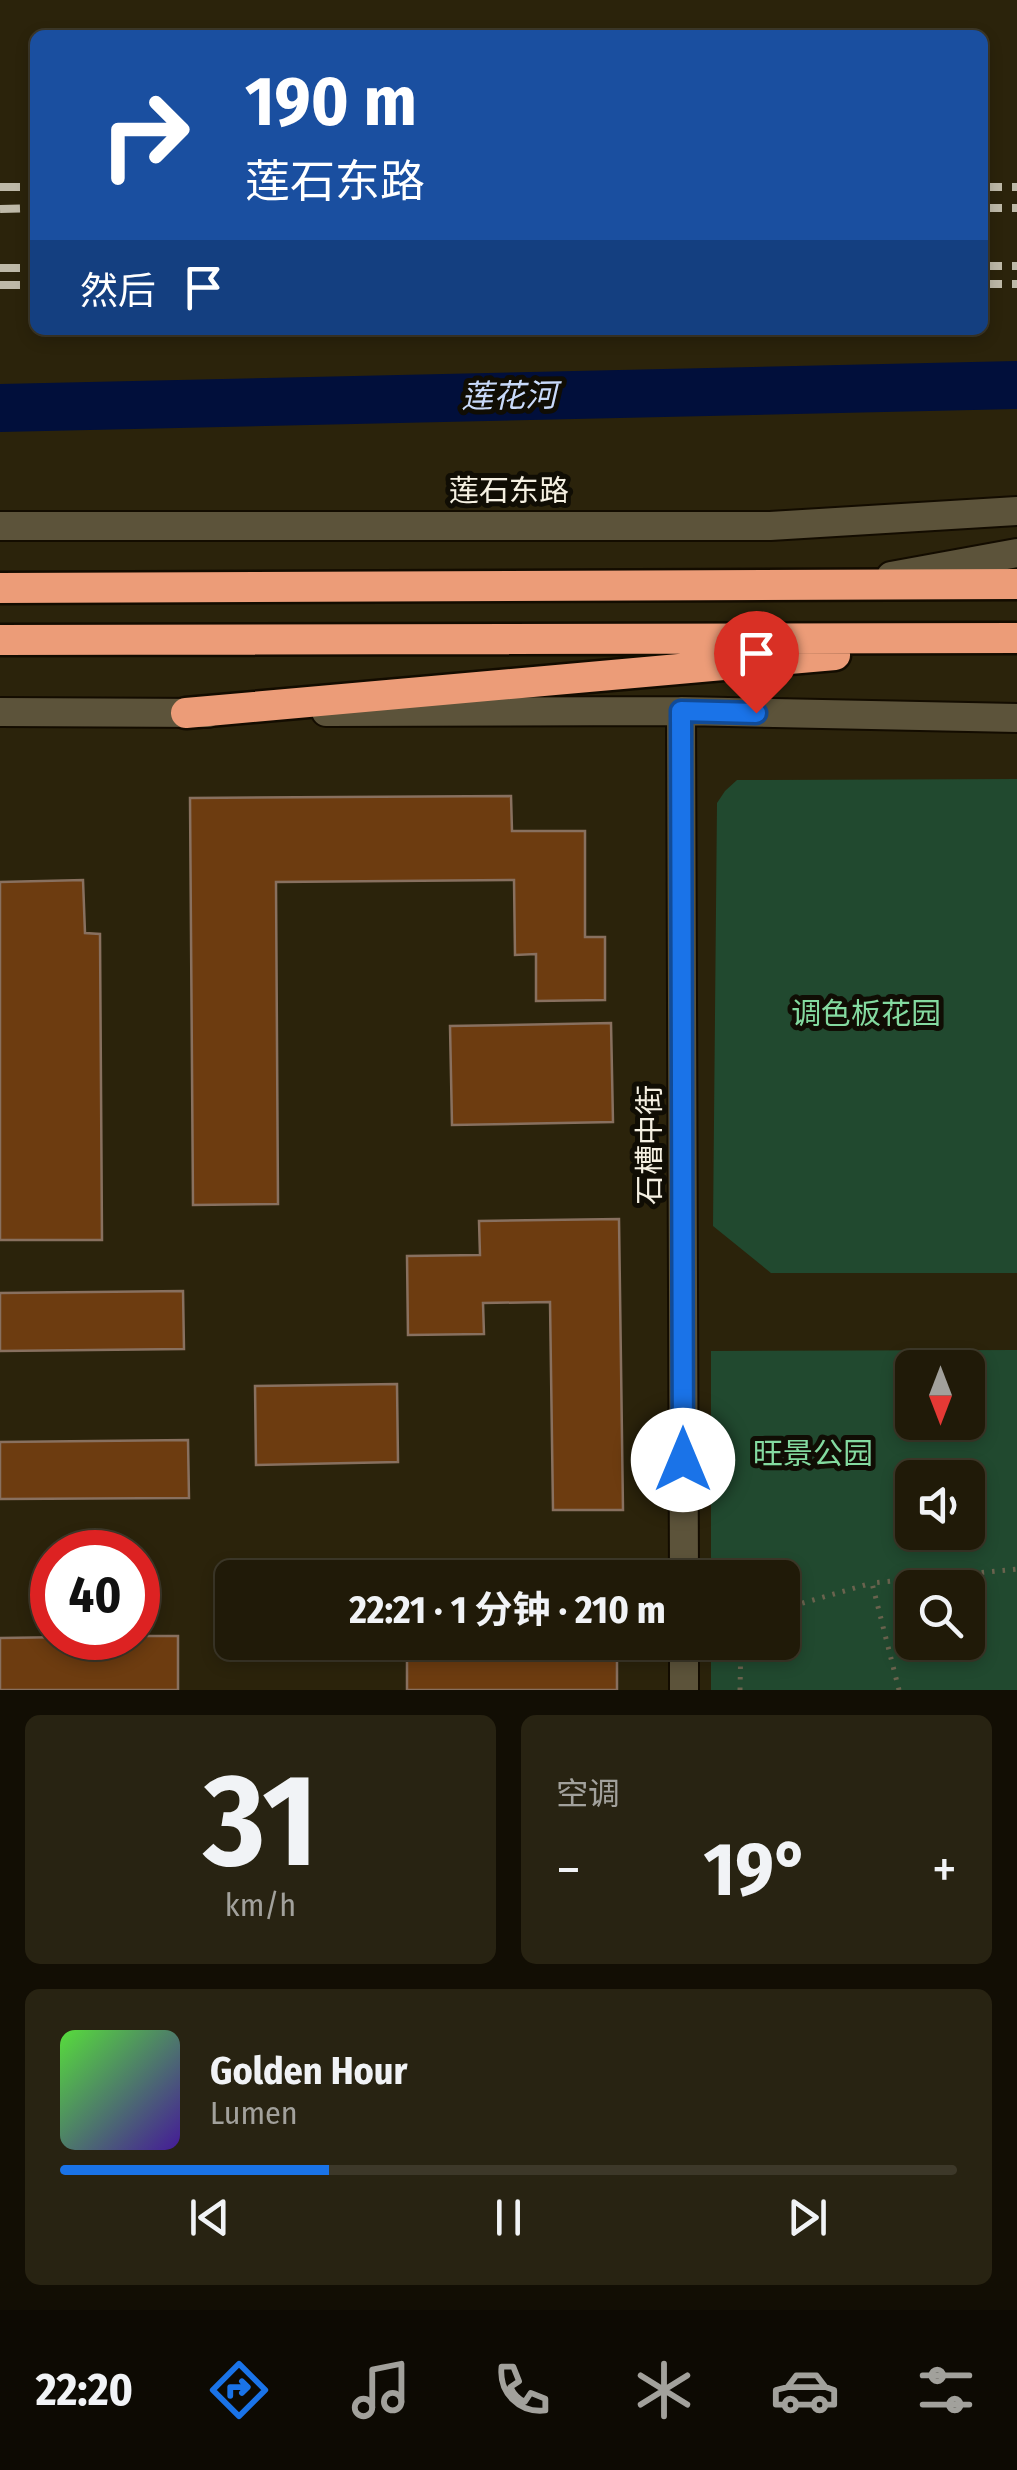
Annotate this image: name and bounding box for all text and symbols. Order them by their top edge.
text: 190 m [245,60,417,144]
icon: right [80,70,210,200]
text: 莲石东路 [245,155,425,209]
icon: arrive [176,260,231,315]
text: 然后 [80,268,156,314]
water label: 莲花河 [461,376,563,416]
street label: 莲石东路 [449,473,569,509]
pin [714,611,799,714]
icon: arrive [729,626,784,681]
park label: 调色板花园 [791,996,941,1032]
street label: 石槽中街 [632,1085,668,1205]
north arrow [895,1350,985,1440]
map controls [895,1350,985,1660]
position arrow [631,1408,735,1512]
park label: 旺景公园 [753,1436,873,1472]
button: sound [895,1460,985,1550]
speed limit sign: 40 [30,1530,160,1660]
button: search [895,1570,985,1660]
text: 22:21 · 1 分钟 · 210 m [349,1587,666,1633]
text: 31 [204,1743,317,1899]
text: 空调 [556,1775,620,1813]
text: 19° [704,1825,809,1915]
text: − [556,1837,581,1903]
text: + [932,1837,957,1903]
text: km/h [225,1886,296,1924]
text: Golden Hour [210,2048,408,2094]
text: Lumen [210,2094,298,2132]
icon: previous [182,2190,237,2245]
icon: pause [481,2190,536,2245]
icon: next [780,2190,835,2245]
icon: directions [204,2355,274,2425]
icon: music [346,2355,416,2425]
icon: phone [487,2355,557,2425]
icon: climate [629,2355,699,2425]
icon: car [770,2355,840,2425]
icon: filters [911,2355,981,2425]
text: 22:20 [36,2363,133,2417]

